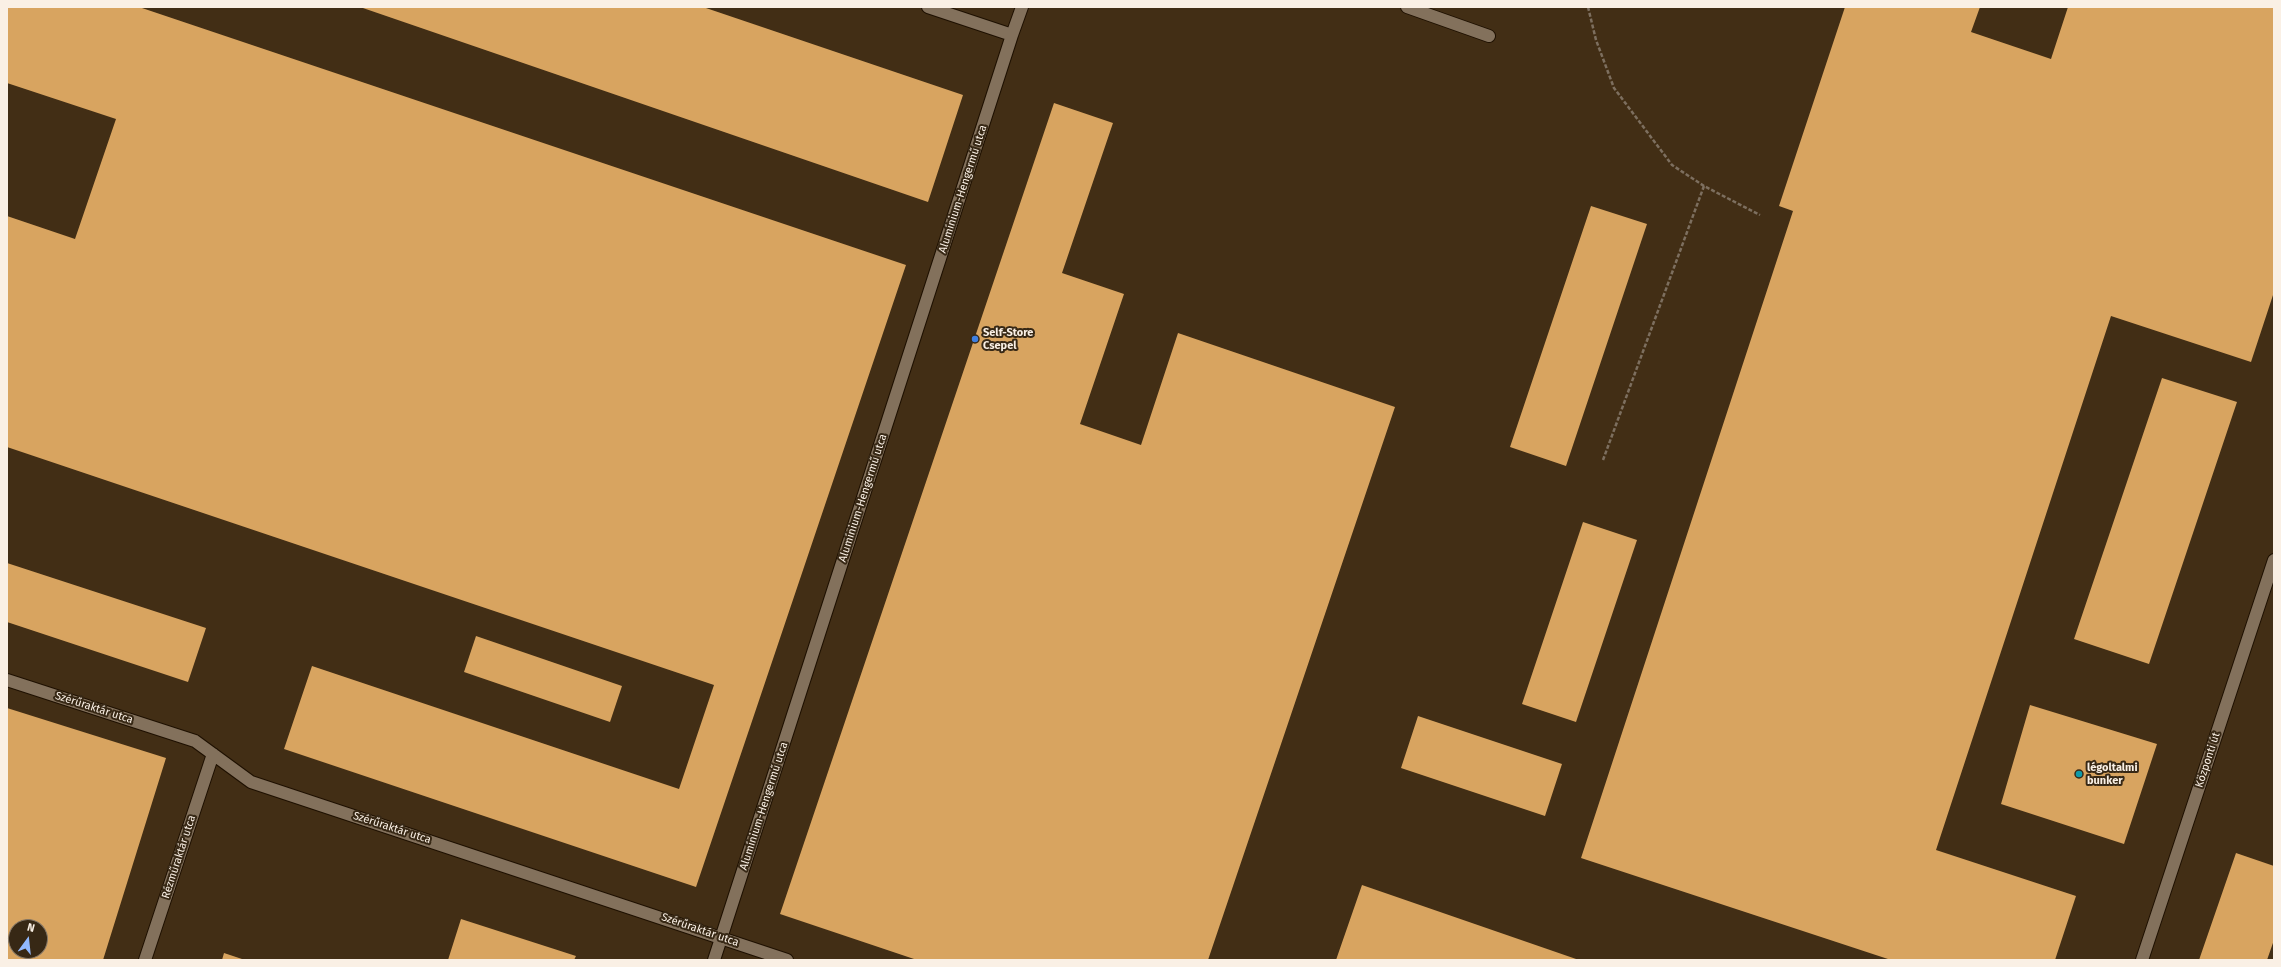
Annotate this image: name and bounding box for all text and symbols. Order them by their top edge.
street label: Alumínium-Hengermű utca [936,123,990,255]
place label: Self-Store Csepel [983,326,1033,352]
marker: Self-Store Csepel [970,334,980,344]
street label: Alumínium-Hengermű utca [836,432,890,564]
street label: Szérűraktár utca [53,689,135,727]
street label: Központi út [2193,731,2223,789]
street label: Alumínium-Hengermű utca [737,740,791,872]
place label: légoltalmi bunker [2087,761,2137,787]
marker: légoltalmi bunker [2074,769,2084,779]
street label: Szérűraktár utca [351,809,433,847]
street label: Rézműraktár utca [159,814,199,900]
street label: Szérűraktár utca [660,911,740,949]
north arrow [8,919,48,959]
text: N [26,921,36,935]

